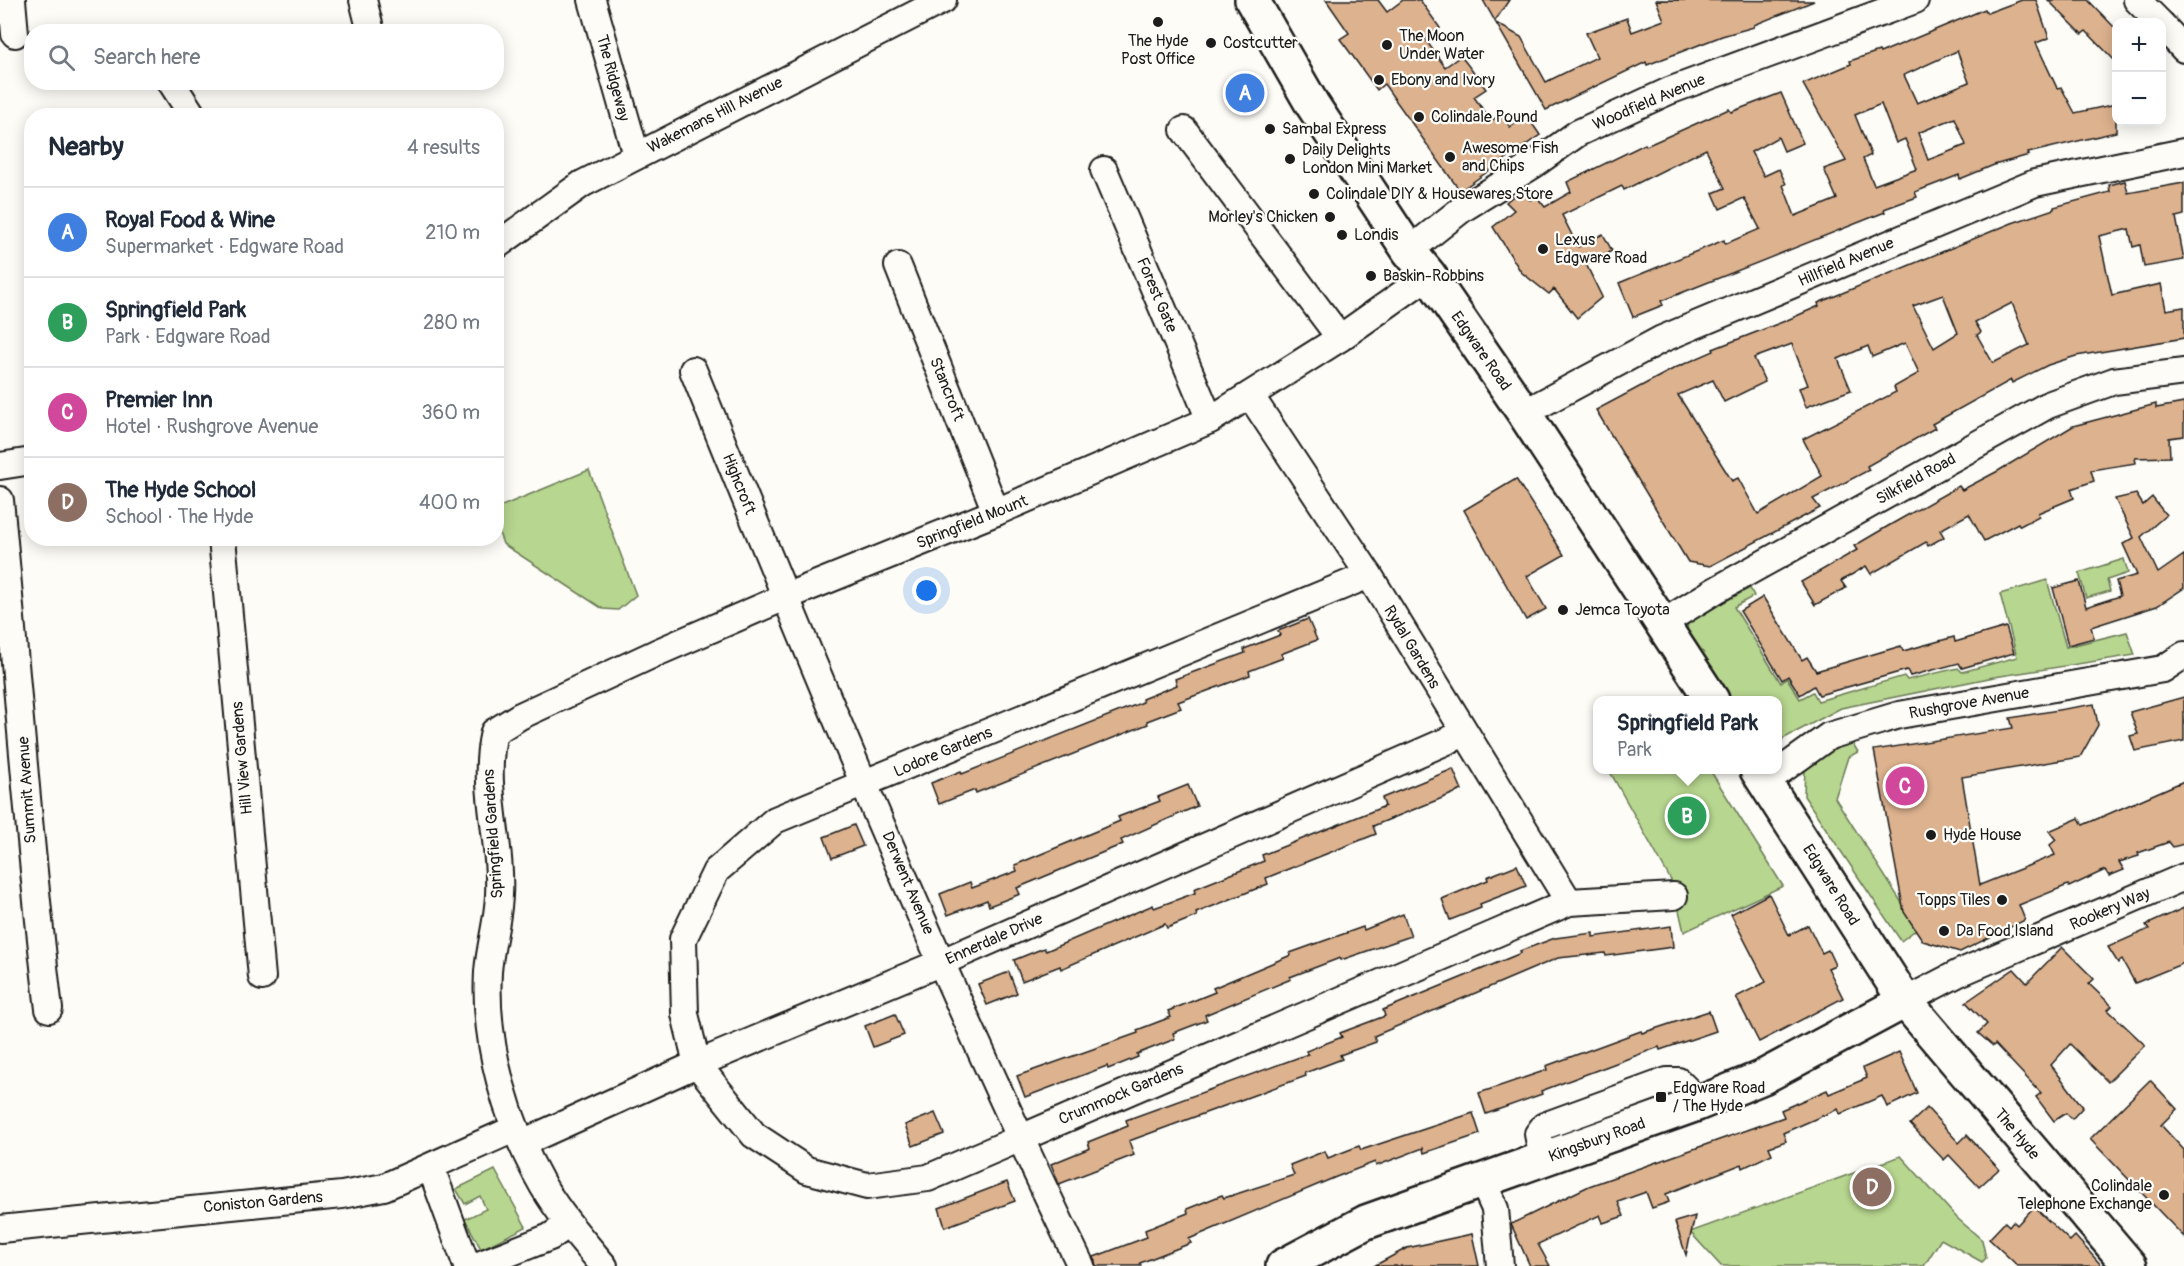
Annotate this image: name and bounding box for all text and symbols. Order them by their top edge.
marker: The Hyde Post Office [1151,15,1165,29]
map controls [2112,18,2166,126]
button: + [2112,18,2166,72]
search box [24,24,504,90]
place label: The Moon Under Water [1399,26,1485,64]
place label: The Hyde Post Office [1121,31,1195,69]
street label: The Ridgeway [592,33,634,124]
place label: Costcutter [1223,33,1298,53]
marker: Costcutter [1204,36,1218,50]
marker: The Moon Under Water [1380,38,1394,52]
icon: search [45,41,78,74]
text: Search here [93,43,200,71]
street label: Woodfield Avenue [1590,69,1708,135]
pin: A [1226,70,1264,116]
place label: Ebony and Ivory [1391,70,1495,90]
street label: Wakemans Hill Avenue [644,72,786,158]
button: − [2112,72,2166,126]
marker: Ebony and Ivory [1372,73,1386,87]
place label: Colindale Pound [1431,107,1538,127]
marker: Colindale Pound [1412,110,1426,124]
place label: Sambal Express [1282,119,1386,139]
marker: Sambal Express [1263,122,1277,136]
text: Nearby [48,131,124,163]
text: 4 results [407,135,480,160]
place label: Awesome Fish and Chips [1462,138,1559,176]
place label: Daily Delights London Mini Market [1302,140,1433,178]
marker: Awesome Fish and Chips [1443,150,1457,164]
marker: Daily Delights London Mini Market [1283,152,1297,166]
place label: Colindale DIY & Housewares Store [1326,184,1553,204]
marker: Colindale DIY & Housewares Store [1307,187,1321,201]
text: Royal Food & Wine [105,206,275,234]
place label: Morley's Chicken [1208,207,1318,227]
marker: Morley's Chicken [1323,210,1337,224]
text: A [61,220,74,245]
text: 210 m [425,220,480,245]
place label: Londis [1354,225,1398,245]
marker: Londis [1335,228,1349,242]
place label: Lexus Edgware Road [1555,230,1647,268]
street label: Hillfield Avenue [1795,233,1897,291]
text: Supermarket · Edgware Road [105,234,344,259]
marker: Lexus Edgware Road [1536,242,1550,256]
street label: Forest Gate [1132,254,1182,336]
place label: Baskin-Robbins [1383,266,1484,286]
marker: Baskin-Robbins [1364,269,1378,283]
text: Springfield Park [105,296,246,324]
street label: Edgware Road [1446,307,1516,395]
text: B [62,310,73,335]
text: 280 m [423,310,480,335]
text: Park · Edgware Road [105,324,270,349]
street label: Stancroft [925,354,969,424]
text: Premier Inn [105,386,213,414]
text: C [61,400,74,425]
text: 360 m [421,400,480,425]
text: Hotel · Rushgrove Avenue [105,414,318,439]
street label: Silkfield Road [1873,449,1959,509]
street label: Highcroft [718,451,760,518]
text: The Hyde School [105,476,256,504]
text: D [61,490,74,515]
text: 400 m [419,490,480,515]
street label: Springfield Mount [913,490,1031,553]
text: School · The Hyde [105,504,253,529]
your location [912,576,941,605]
place label: Jemca Toyota [1575,600,1670,620]
street label: Rydal Gardens [1379,602,1445,692]
marker: Jemca Toyota [1556,603,1570,617]
street label: Rushgrove Avenue [1907,683,2031,723]
popup [1593,696,1782,774]
street label: Hill View Gardens [227,701,257,815]
text: Springfield Park [1617,709,1758,737]
street label: Lodore Gardens [891,722,995,782]
street label: Summit Avenue [13,736,41,844]
text: Park [1617,737,1652,762]
pin: C [1886,764,1924,808]
street label: Springfield Gardens [479,769,507,899]
pin: B [1668,794,1706,838]
place label: Hyde House [1943,825,2021,845]
street label: Derwent Avenue [877,828,939,938]
marker: Hyde House [1924,828,1938,842]
street label: Edgware Road [1798,841,1864,929]
street label: Rookery Way [2067,883,2153,935]
place label: Topps Tiles [1917,890,1990,910]
marker: Topps Tiles [1995,893,2009,907]
street label: Ennerdale Drive [942,909,1046,969]
place label: Da Food Island [1956,921,2054,941]
marker: Da Food Island [1937,924,1951,938]
street label: Crummock Gardens [1056,1059,1186,1129]
place label: Edgware Road / The Hyde [1673,1078,1765,1116]
marker: Edgware Road / The Hyde [1654,1090,1668,1104]
street label: The Hyde [1990,1104,2044,1164]
street label: Kingsbury Road [1546,1113,1648,1167]
pin: D [1852,1164,1892,1210]
place label: Colindale Telephone Exchange [2017,1176,2152,1214]
street label: Coniston Gardens [203,1187,323,1217]
marker: Colindale Telephone Exchange [2157,1188,2171,1202]

